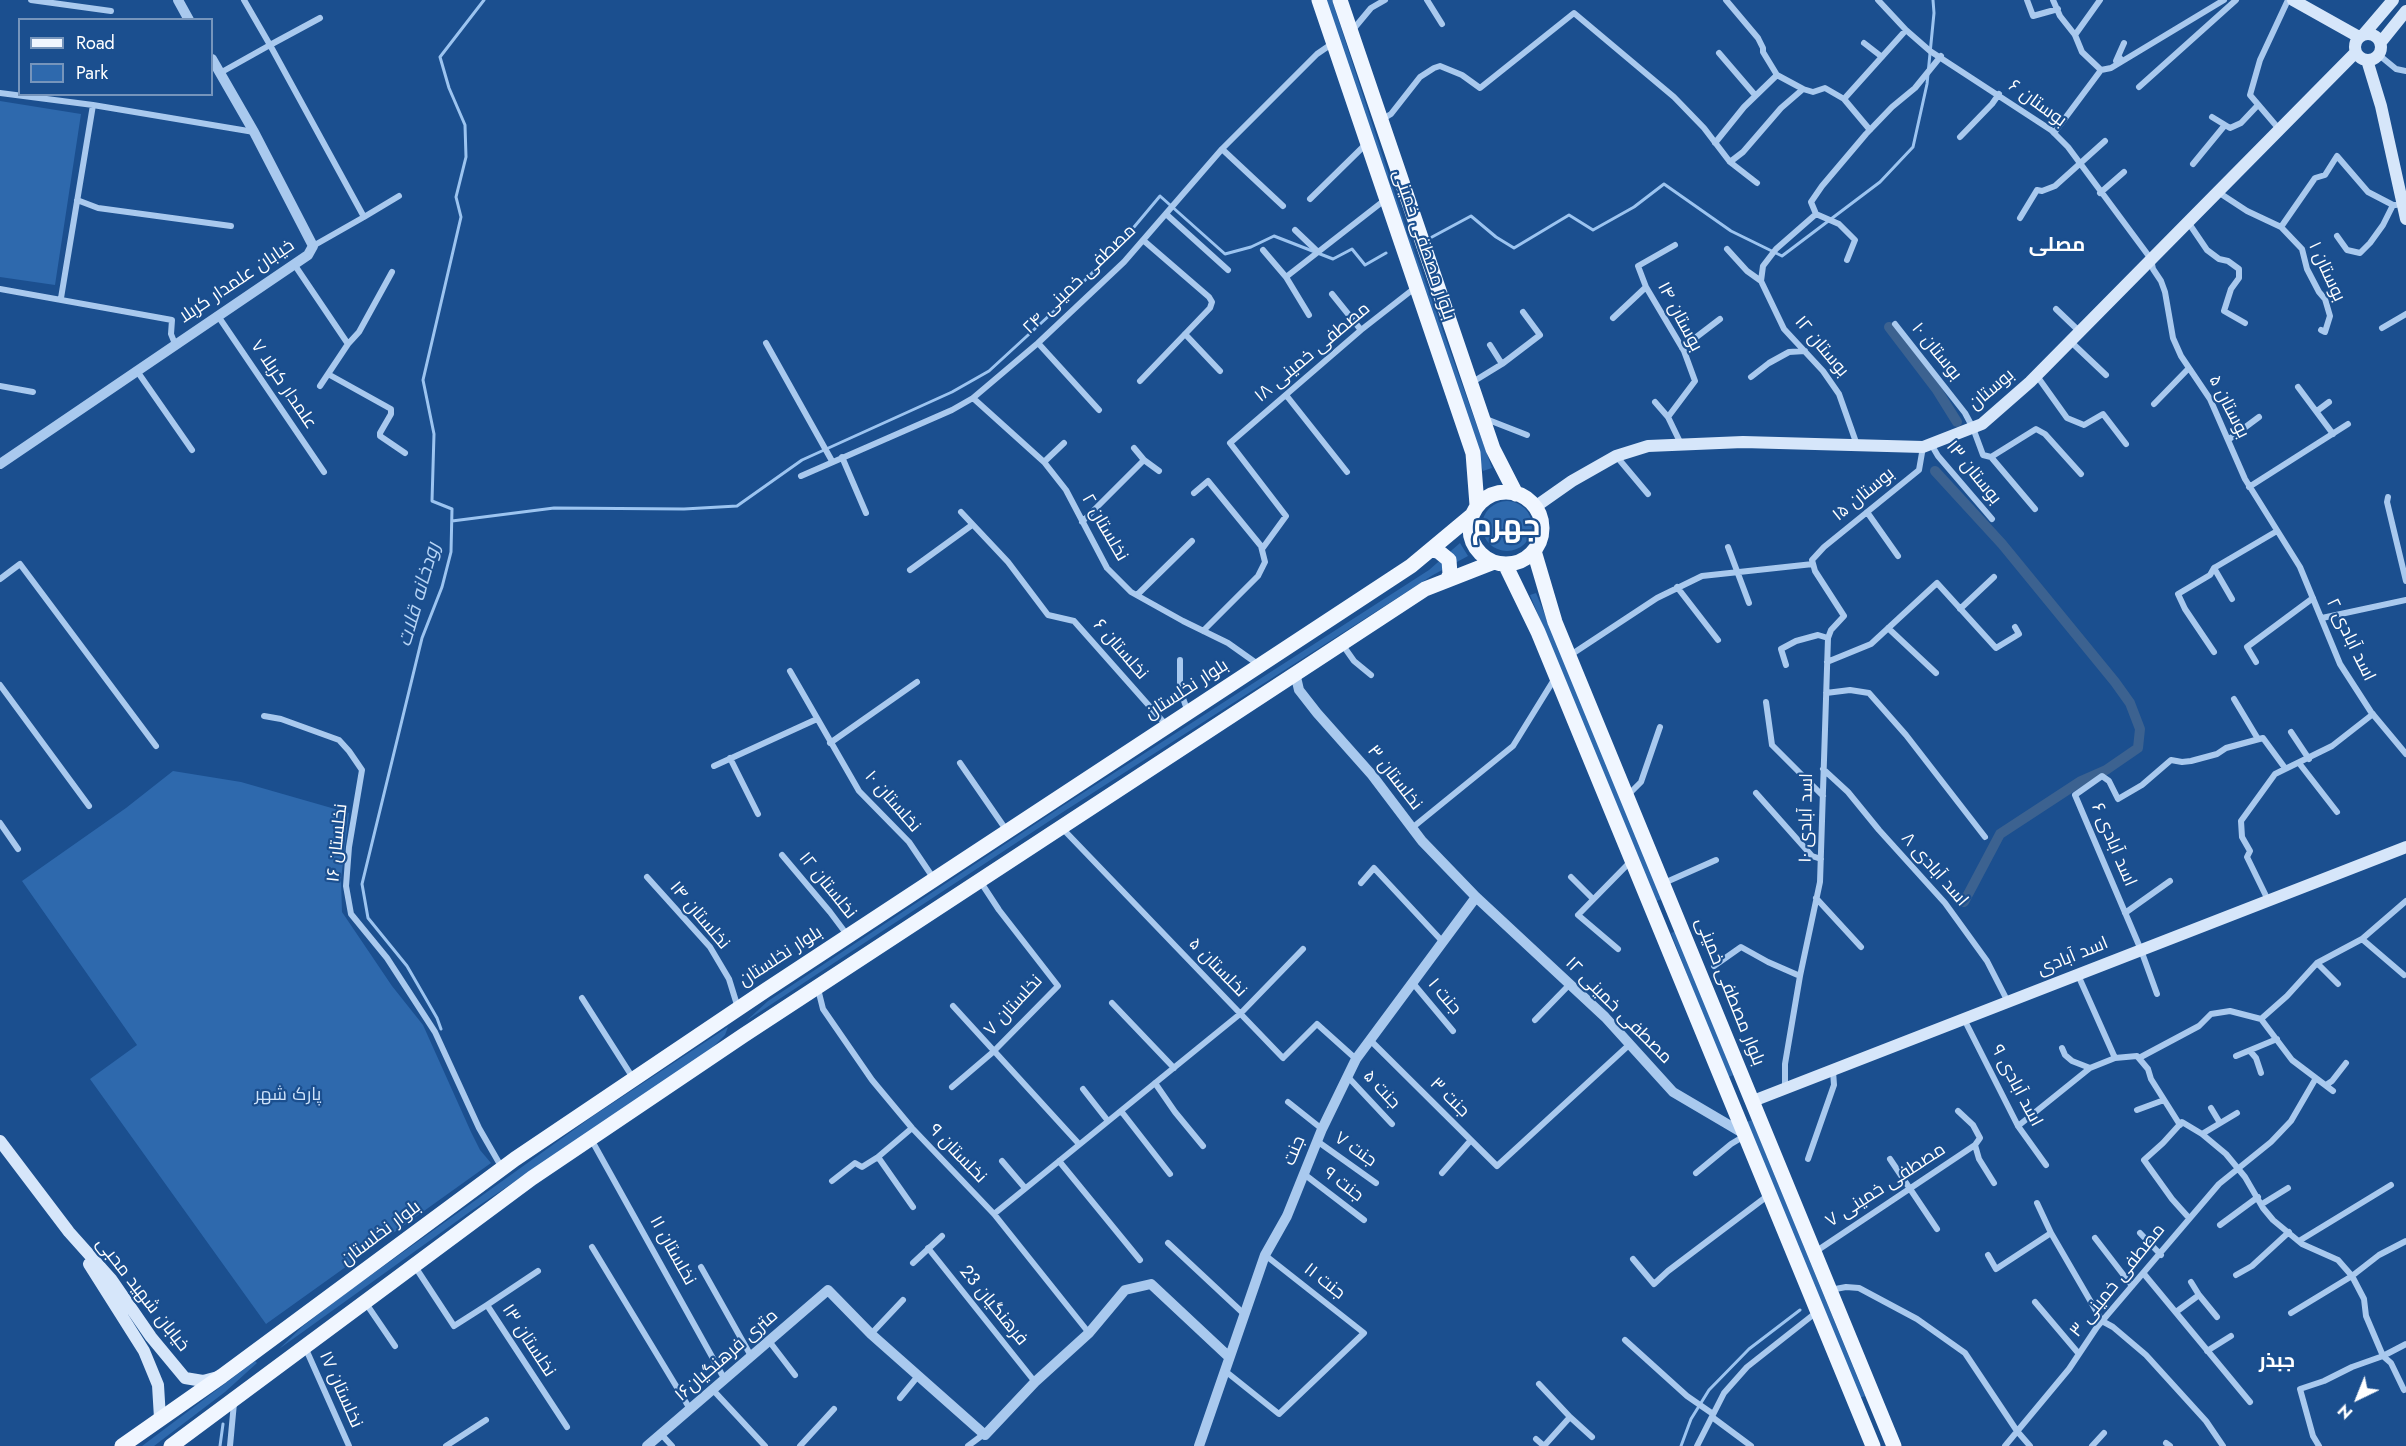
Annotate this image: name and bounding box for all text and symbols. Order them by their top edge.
legend [18,18,213,96]
text: Road [76,30,115,56]
text: Park [76,60,108,86]
street label: بوستان ۶ [2004,76,2070,132]
street label: بلوار مصطفی خمینی [1387,167,1459,323]
street label: مصطفی خمینی ۲۴ [1019,221,1141,339]
district label: مصلی [2029,234,2085,258]
street label: خیابان علمدار کربلا [175,235,299,329]
street label: بوستان ۱ [2303,239,2349,305]
street label: بوستان ۱۴ [1652,279,1706,355]
street label: مصطفی خمینی ۱۸ [1251,298,1375,408]
street label: ۱۲ بوستان [1789,312,1853,382]
street label: بوستان ۱۰ [1906,319,1966,385]
street label: علمدار کربلا ۷ [245,336,321,434]
street label: بوستان [1965,365,2019,415]
street label: بوستان ۵ [2203,372,2253,442]
street label: بوستان ۱۳ [1941,437,2005,509]
street label: بوستان ۱۵ [1829,463,1899,527]
street label: نخلستان ۲ [1076,490,1132,566]
district label: جهرم [1472,510,1540,546]
water label: رودخانه قلات [394,540,446,650]
street label: اسد آبادی ۲ [2321,595,2379,685]
street label: نخلستان ۶ [1088,615,1152,685]
street label: بلوار نخلستان [1141,655,1233,725]
street label: نخلستان ۳ [1362,741,1426,815]
street label: نخلستان ۱۰ [859,767,925,837]
street label: اسد آبادی ۱۰ [1795,773,1819,863]
street label: اسد آبادی ۶ [2086,800,2140,890]
street label: نخلستان ۱۶ [323,803,353,883]
street label: اسد آبادی ۸ [1896,829,1972,911]
street label: نخلستان ۱۲ [794,848,860,924]
street label: نخلستان ۱۴ [664,878,734,954]
street label: بلوار مصطفی خمینی [1689,915,1769,1069]
street label: بلوار نخلستان [735,922,827,992]
street label: اسد آبادی [2034,933,2112,981]
street label: نخلستان ۵ [1183,934,1251,1002]
street label: مصطفی خمینی ۱۲ [1560,953,1676,1069]
street label: نخلستان ۷ [980,971,1048,1041]
street label: جنت ۱ [1423,974,1465,1020]
street label: اسد آبادی ۹ [1986,1042,2046,1130]
street label: جنت ۵ [1358,1066,1404,1114]
street label: جنت ۳ [1425,1074,1473,1122]
park label: پارک شهر [255,1085,321,1107]
street label: نخلستان ۹ [924,1120,990,1188]
street label: جنت ۷ [1330,1128,1380,1172]
street label: جنت [1279,1133,1311,1169]
street label: مصطفی خمینی ۷ [1822,1139,1950,1233]
street label: جنت ۹ [1319,1163,1367,1207]
street label: بلوار نخلستان [337,1197,425,1271]
street label: نخلستان ۱۱ [644,1213,700,1289]
street label: مصطفی خمینی ۳ [2066,1220,2170,1342]
street label: خیابان شهید محبی [91,1234,193,1356]
street label: جنت ۱۱ [1299,1259,1349,1305]
street label: فرهنگیان 23 [954,1262,1032,1350]
street label: نخلستان ۱۳ [497,1301,559,1381]
street label: ۱۶متری فرهنگیان [671,1305,783,1407]
street label: نخلستان ۱۷ [314,1348,366,1432]
district label: جبذر [2259,1350,2295,1374]
north arrow [2328,1368,2388,1428]
text: N [2333,1399,2358,1424]

